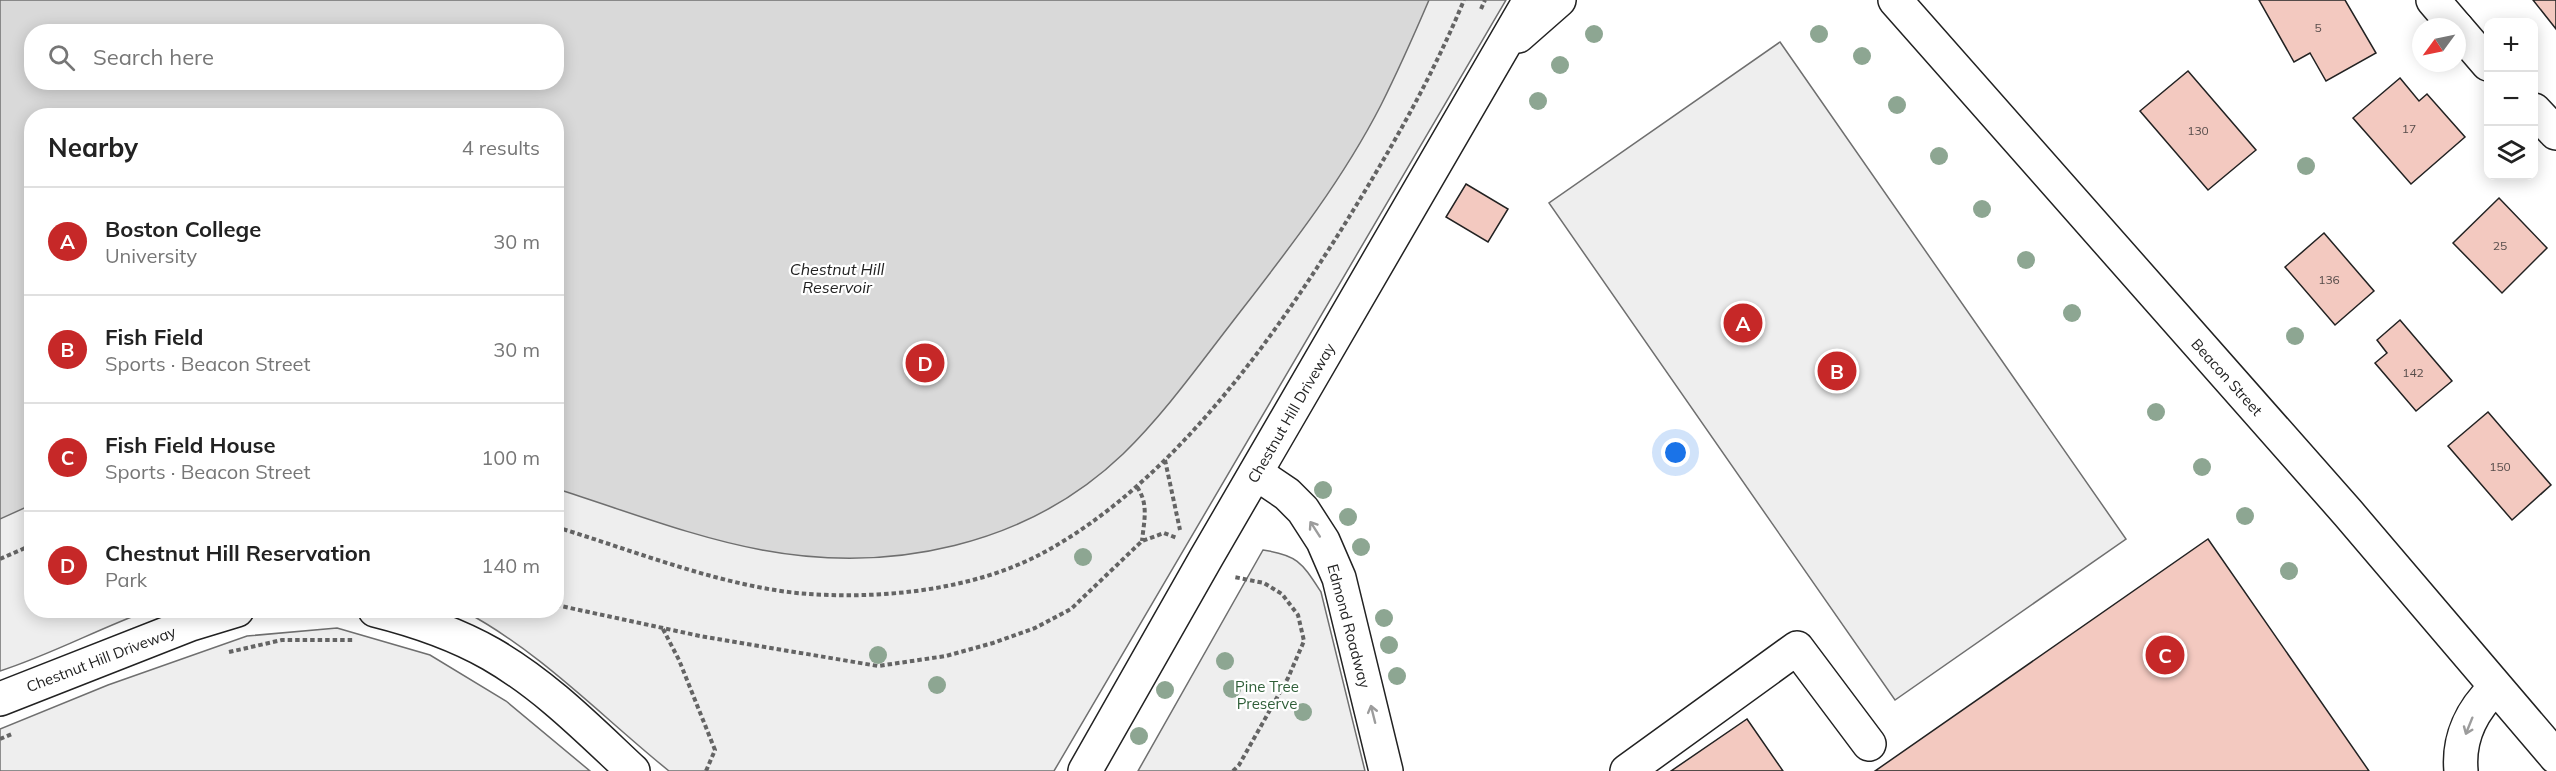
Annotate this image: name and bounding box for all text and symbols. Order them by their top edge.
north arrow [2412,18,2466,72]
map controls [2484,18,2538,180]
button: + [2484,18,2538,72]
house number: 5 [2314,20,2322,35]
search box [24,24,564,90]
icon: search [45,41,78,74]
text: Search here [93,43,214,71]
button: − [2484,72,2538,126]
house number: 17 [2402,121,2416,136]
house number: 130 [2187,123,2209,138]
button: layers [2484,126,2538,180]
text: Nearby [48,131,138,164]
text: 4 results [462,135,540,160]
text: Boston College [105,215,261,243]
text: A [60,229,75,254]
text: 30 m [493,229,540,254]
house number: 25 [2493,238,2507,253]
text: University [105,243,197,268]
water label: Chestnut Hill Reservoir [790,259,884,297]
house number: 136 [2318,272,2340,287]
pin: A [1724,300,1762,346]
text: Fish Field [105,323,203,351]
street label: Beacon Street [2187,334,2267,420]
text: B [61,337,74,362]
text: 30 m [493,337,540,362]
pin: D [906,340,944,386]
street label: Chestnut Hill Driveway [1243,340,1339,486]
pin: B [1818,348,1856,394]
text: Sports · Beacon Street [105,351,311,376]
house number: 142 [2402,365,2424,380]
text: Fish Field House [105,431,276,459]
your location [1661,438,1690,467]
text: C [61,445,74,470]
text: 100 m [481,445,540,470]
text: Sports · Beacon Street [105,459,311,484]
house number: 150 [2489,459,2511,474]
one-way arrow [1309,521,1321,538]
text: Chestnut Hill Reservation [105,539,371,567]
text: D [60,553,75,578]
text: 140 m [481,553,540,578]
street label: Edmond Roadway [1323,562,1375,690]
text: Park [105,567,147,592]
street label: Chestnut Hill Driveway [24,622,178,696]
pin: C [2146,632,2184,678]
park label: Pine Tree Preserve [1235,677,1299,713]
one-way arrow [1366,705,1378,724]
one-way arrow [2463,716,2474,734]

